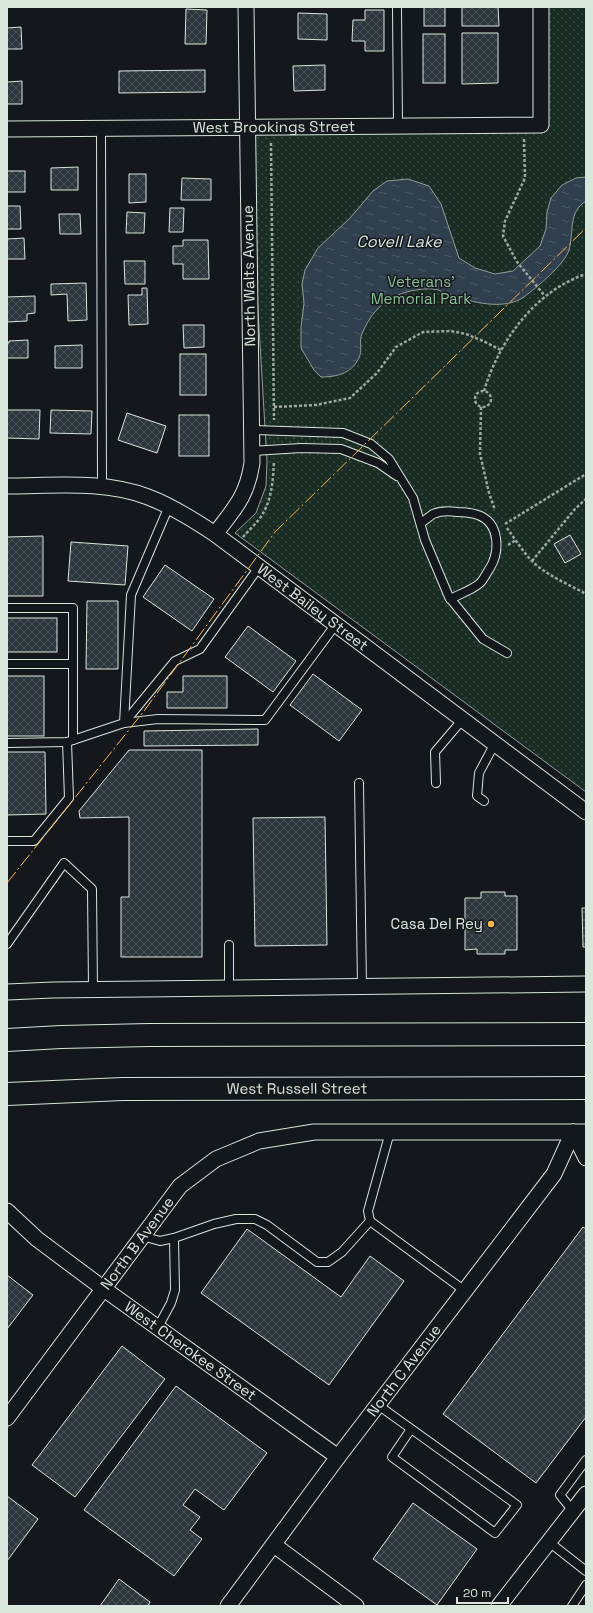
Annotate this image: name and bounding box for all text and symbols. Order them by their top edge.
street label: West Brookings Street [193,116,355,137]
street label: North Walts Avenue [238,205,259,347]
water label: Covell Lake [356,231,442,252]
park label: Veterans' Memorial Park [371,272,471,308]
street label: West Bailey Street [254,559,372,655]
place label: Casa Del Rey [391,914,483,933]
marker: Casa Del Rey [486,919,496,929]
street label: West Russell Street [226,1078,367,1098]
street label: North B Avenue [96,1192,178,1293]
street label: West Cherokee Street [121,1297,260,1404]
street label: North C Avenue [362,1320,445,1420]
scale bar [457,1579,508,1605]
text: 20 m [463,1585,491,1601]

